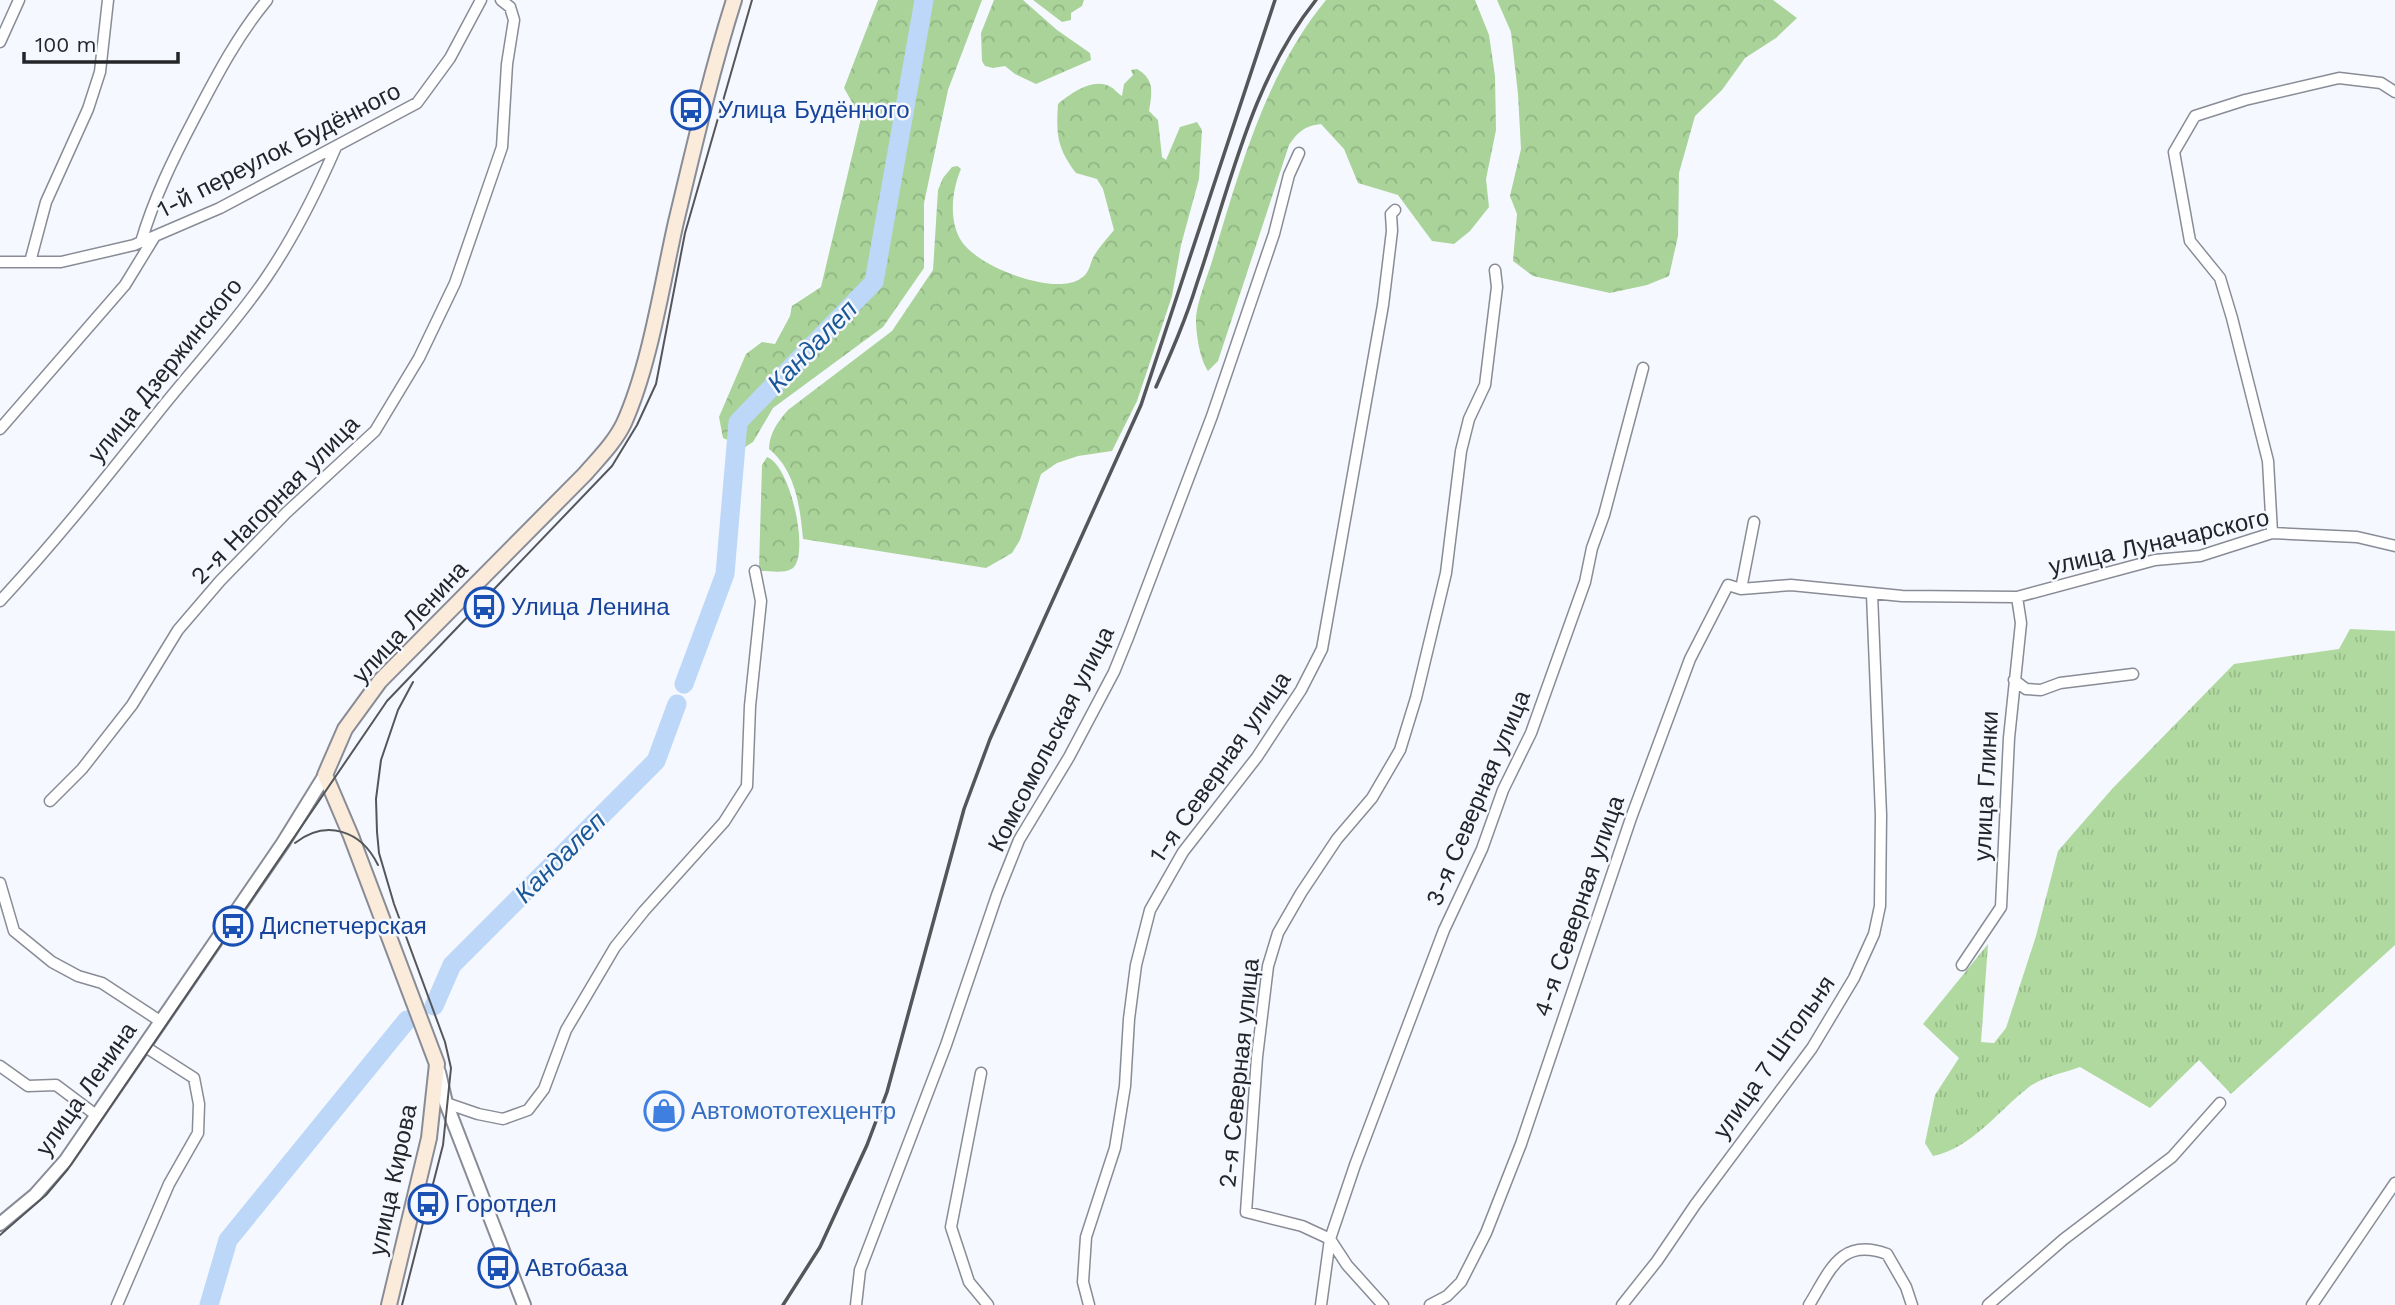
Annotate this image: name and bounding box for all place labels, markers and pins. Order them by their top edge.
bus stop icon: Улица Будённого [670,89,712,131]
place label: Улица Будённого [718,96,910,124]
bus stop icon: Улица Ленина [463,586,505,628]
place label: Улица Ленина [511,593,670,621]
bus stop icon: Диспетчерская [212,905,254,947]
place label: Диспетчерская [260,912,427,940]
shop icon: Автомототехцентр [643,1090,685,1132]
place label: Автомототехцентр [691,1097,896,1125]
bus stop icon: Горотдел [407,1183,449,1225]
place label: Горотдел [455,1190,557,1218]
bus stop icon: Автобаза [477,1247,519,1289]
place label: Автобаза [525,1254,629,1282]

